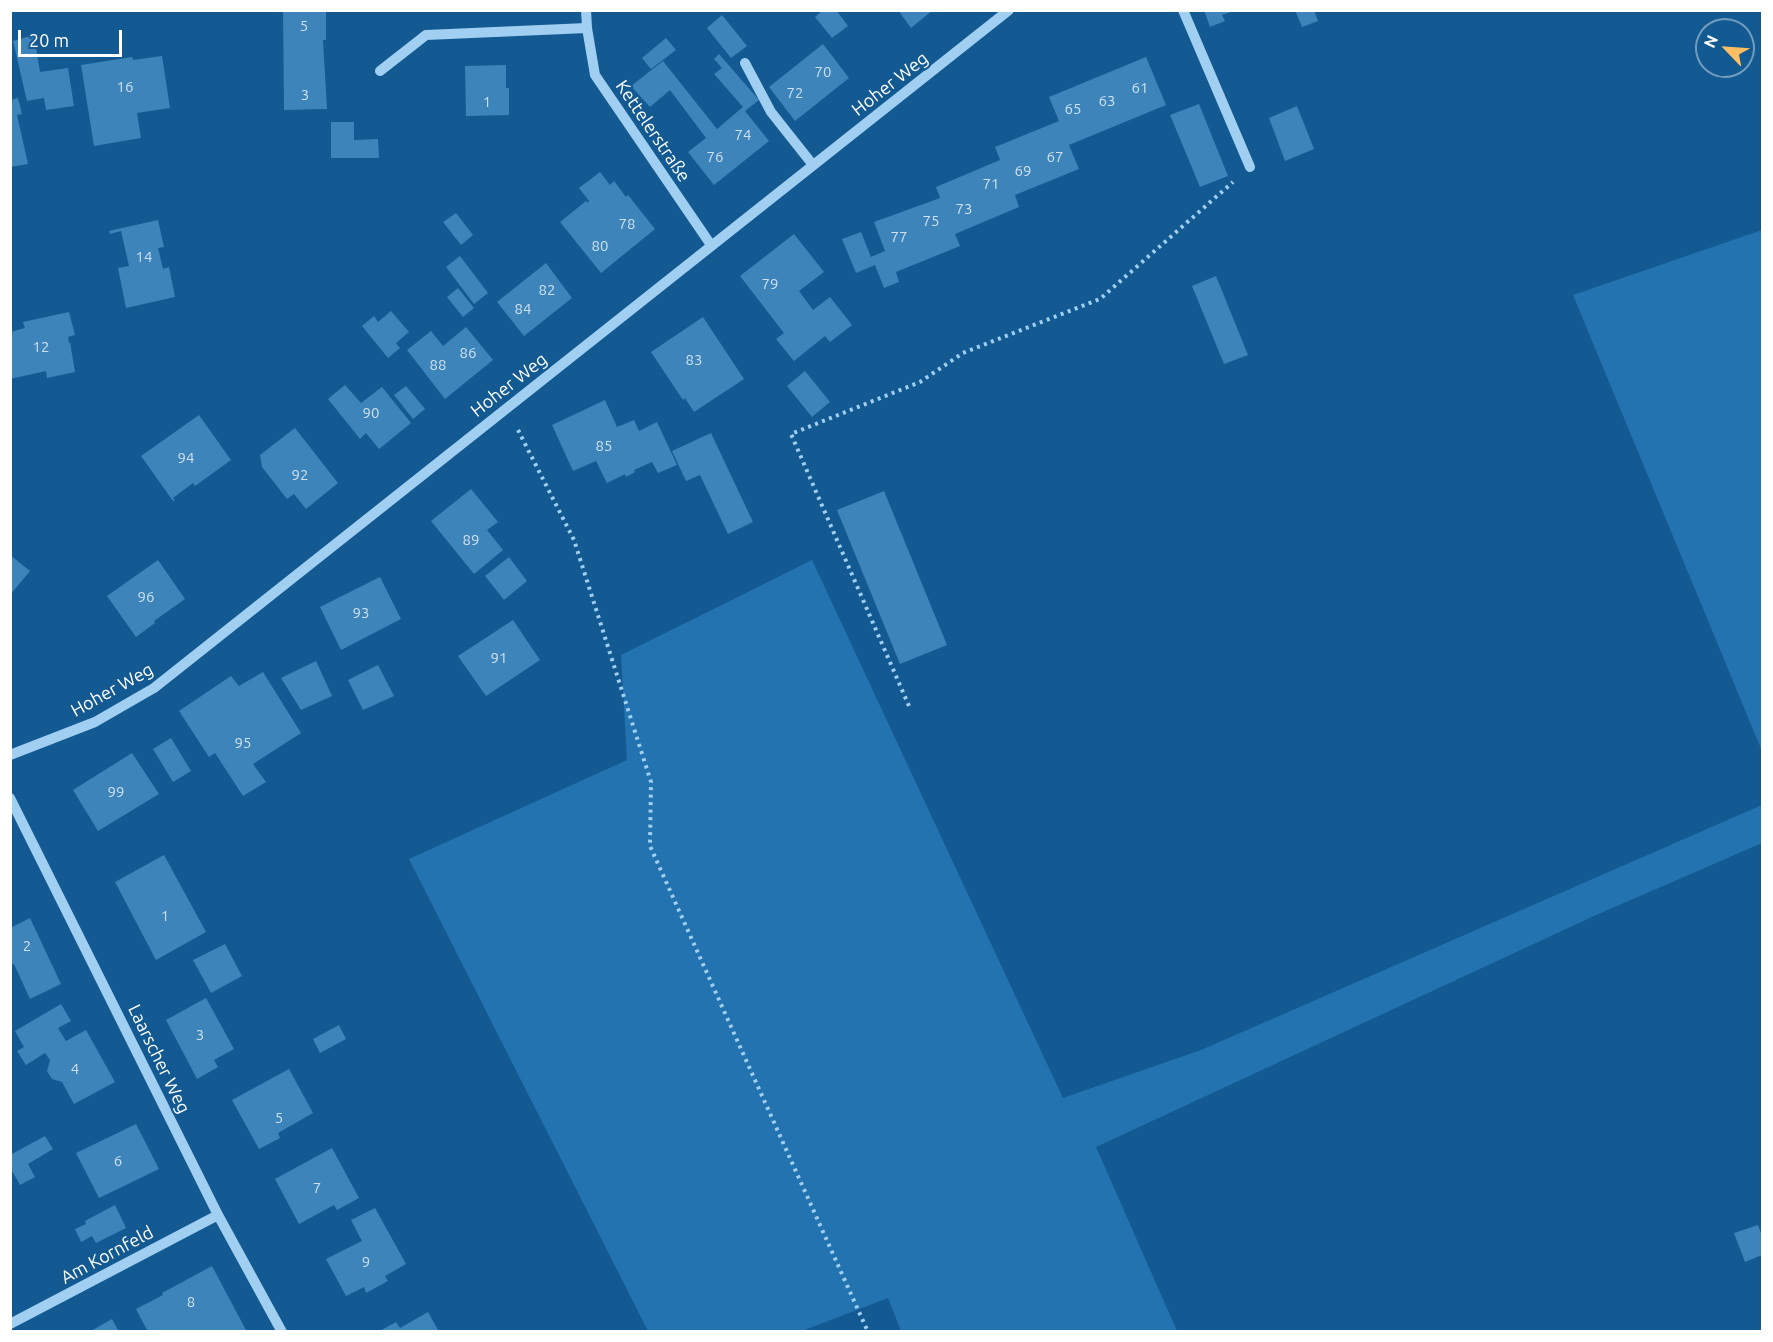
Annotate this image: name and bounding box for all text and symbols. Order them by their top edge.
house number: 5 [300,17,308,35]
scale bar [21,18,124,56]
north arrow [1695,18,1755,78]
text: 20 m [29,30,69,50]
text: N [1700,32,1721,50]
street label: Hoher Weg [848,48,932,120]
house number: 70 [815,63,831,81]
street label: Kettelerstraße [611,76,695,186]
house number: 16 [117,78,133,96]
house number: 61 [1132,79,1148,97]
house number: 72 [787,84,803,102]
house number: 3 [301,86,309,104]
house number: 63 [1099,92,1115,110]
house number: 1 [483,93,491,111]
house number: 65 [1065,100,1081,118]
house number: 74 [735,126,751,144]
house number: 76 [707,148,723,166]
house number: 67 [1047,148,1063,166]
house number: 69 [1015,162,1031,180]
house number: 71 [983,175,999,193]
house number: 73 [956,200,972,218]
house number: 75 [923,212,939,230]
house number: 78 [619,215,635,233]
house number: 77 [891,228,907,246]
house number: 80 [592,237,608,255]
house number: 14 [136,248,152,266]
house number: 79 [762,275,778,293]
house number: 82 [539,281,555,299]
house number: 84 [515,300,531,318]
house number: 12 [33,338,49,356]
house number: 86 [460,344,476,362]
street label: Hoher Weg [467,349,551,421]
house number: 83 [686,351,702,369]
house number: 88 [430,356,446,374]
house number: 90 [363,404,379,422]
house number: 85 [596,437,612,455]
house number: 94 [178,449,194,467]
house number: 92 [292,466,308,484]
house number: 89 [463,531,479,549]
house number: 96 [138,588,154,606]
house number: 93 [353,604,369,622]
house number: 91 [491,649,507,667]
street label: Hoher Weg [67,659,157,721]
house number: 95 [235,734,251,752]
house number: 99 [108,783,124,801]
house number: 1 [161,907,169,925]
house number: 2 [23,937,31,955]
street label: Laarscher Weg [123,1001,195,1117]
house number: 3 [196,1026,204,1044]
house number: 4 [71,1060,79,1078]
house number: 5 [275,1109,283,1127]
house number: 6 [114,1152,122,1170]
house number: 7 [313,1179,321,1197]
street label: Am Kornfeld [57,1222,157,1288]
house number: 9 [362,1253,370,1271]
house number: 8 [187,1293,195,1311]

